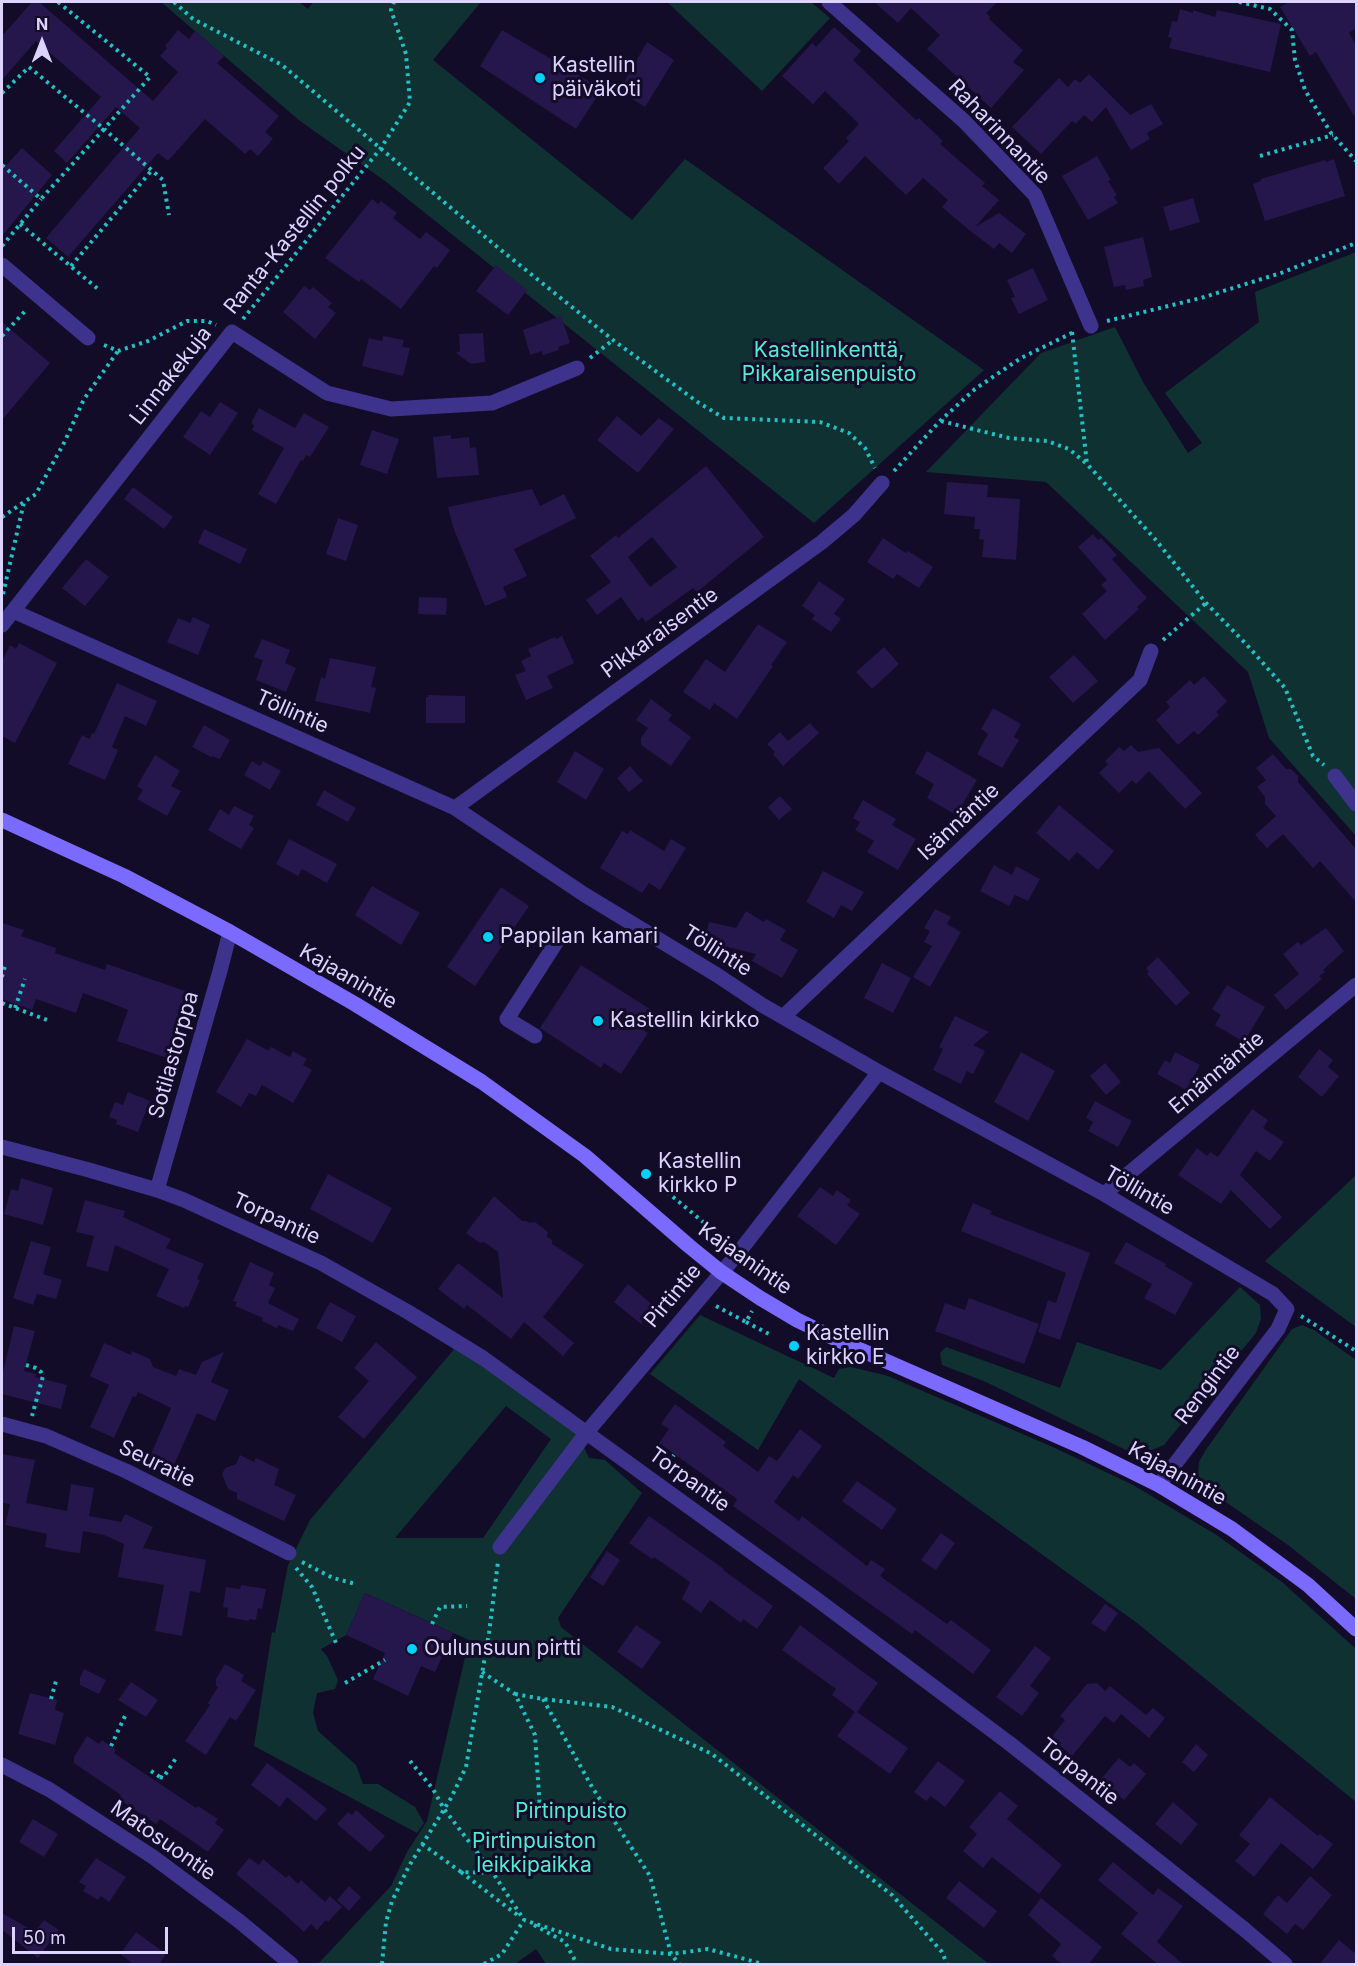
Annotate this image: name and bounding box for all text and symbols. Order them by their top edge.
north arrow [12,12,72,72]
text: N [36,14,48,34]
place label: Kastellin päiväkoti [552,53,641,103]
marker: Kastellin päiväkoti [533,71,547,85]
street label: Raharinnantie [943,74,1055,190]
street label: Ranta-Kastellin polku [219,140,371,320]
street label: Linnakekuja [125,322,217,430]
park label: Kastellinkenttä, Pikkaraisenpuisto [742,338,916,388]
street label: Pikkaraisentie [597,582,723,684]
street label: Töllintie [252,685,332,739]
street label: Isännäntie [913,778,1005,866]
street label: Töllintie [678,920,756,982]
place label: Pappilan kamari [500,924,658,950]
marker: Pappilan kamari [481,930,495,944]
street label: Kajaanintie [295,939,401,1015]
street label: Sotilastorppa [144,988,204,1122]
place label: Kastellin kirkko [610,1008,759,1034]
marker: Kastellin kirkko [591,1014,605,1028]
street label: Emännäntie [1164,1026,1270,1120]
place label: Kastellin kirkko P [658,1149,742,1199]
street label: Töllintie [1099,1161,1179,1221]
marker: Kastellin kirkko P [639,1167,653,1181]
street label: Torpantie [228,1188,324,1250]
street label: Kajaanintie [693,1218,797,1300]
street label: Pirtintie [639,1259,707,1333]
place label: Kastellin kirkko E [806,1321,890,1371]
marker: Kastellin kirkko E [787,1339,801,1353]
street label: Rengintie [1170,1341,1246,1429]
street label: Seuratie [115,1435,199,1493]
street label: Kajaanintie [1123,1437,1231,1511]
street label: Torpantie [643,1442,735,1518]
place label: Oulunsuun pirtti [424,1636,581,1662]
marker: Oulunsuun pirtti [405,1642,419,1656]
street label: Torpantie [1034,1733,1124,1811]
street label: Matosuontie [106,1795,220,1887]
park label: Pirtinpuisto [515,1799,627,1825]
park label: Pirtinpuiston leikkipaikka [472,1829,596,1879]
scale bar [15,1915,171,1953]
text: 50 m [23,1927,66,1948]

